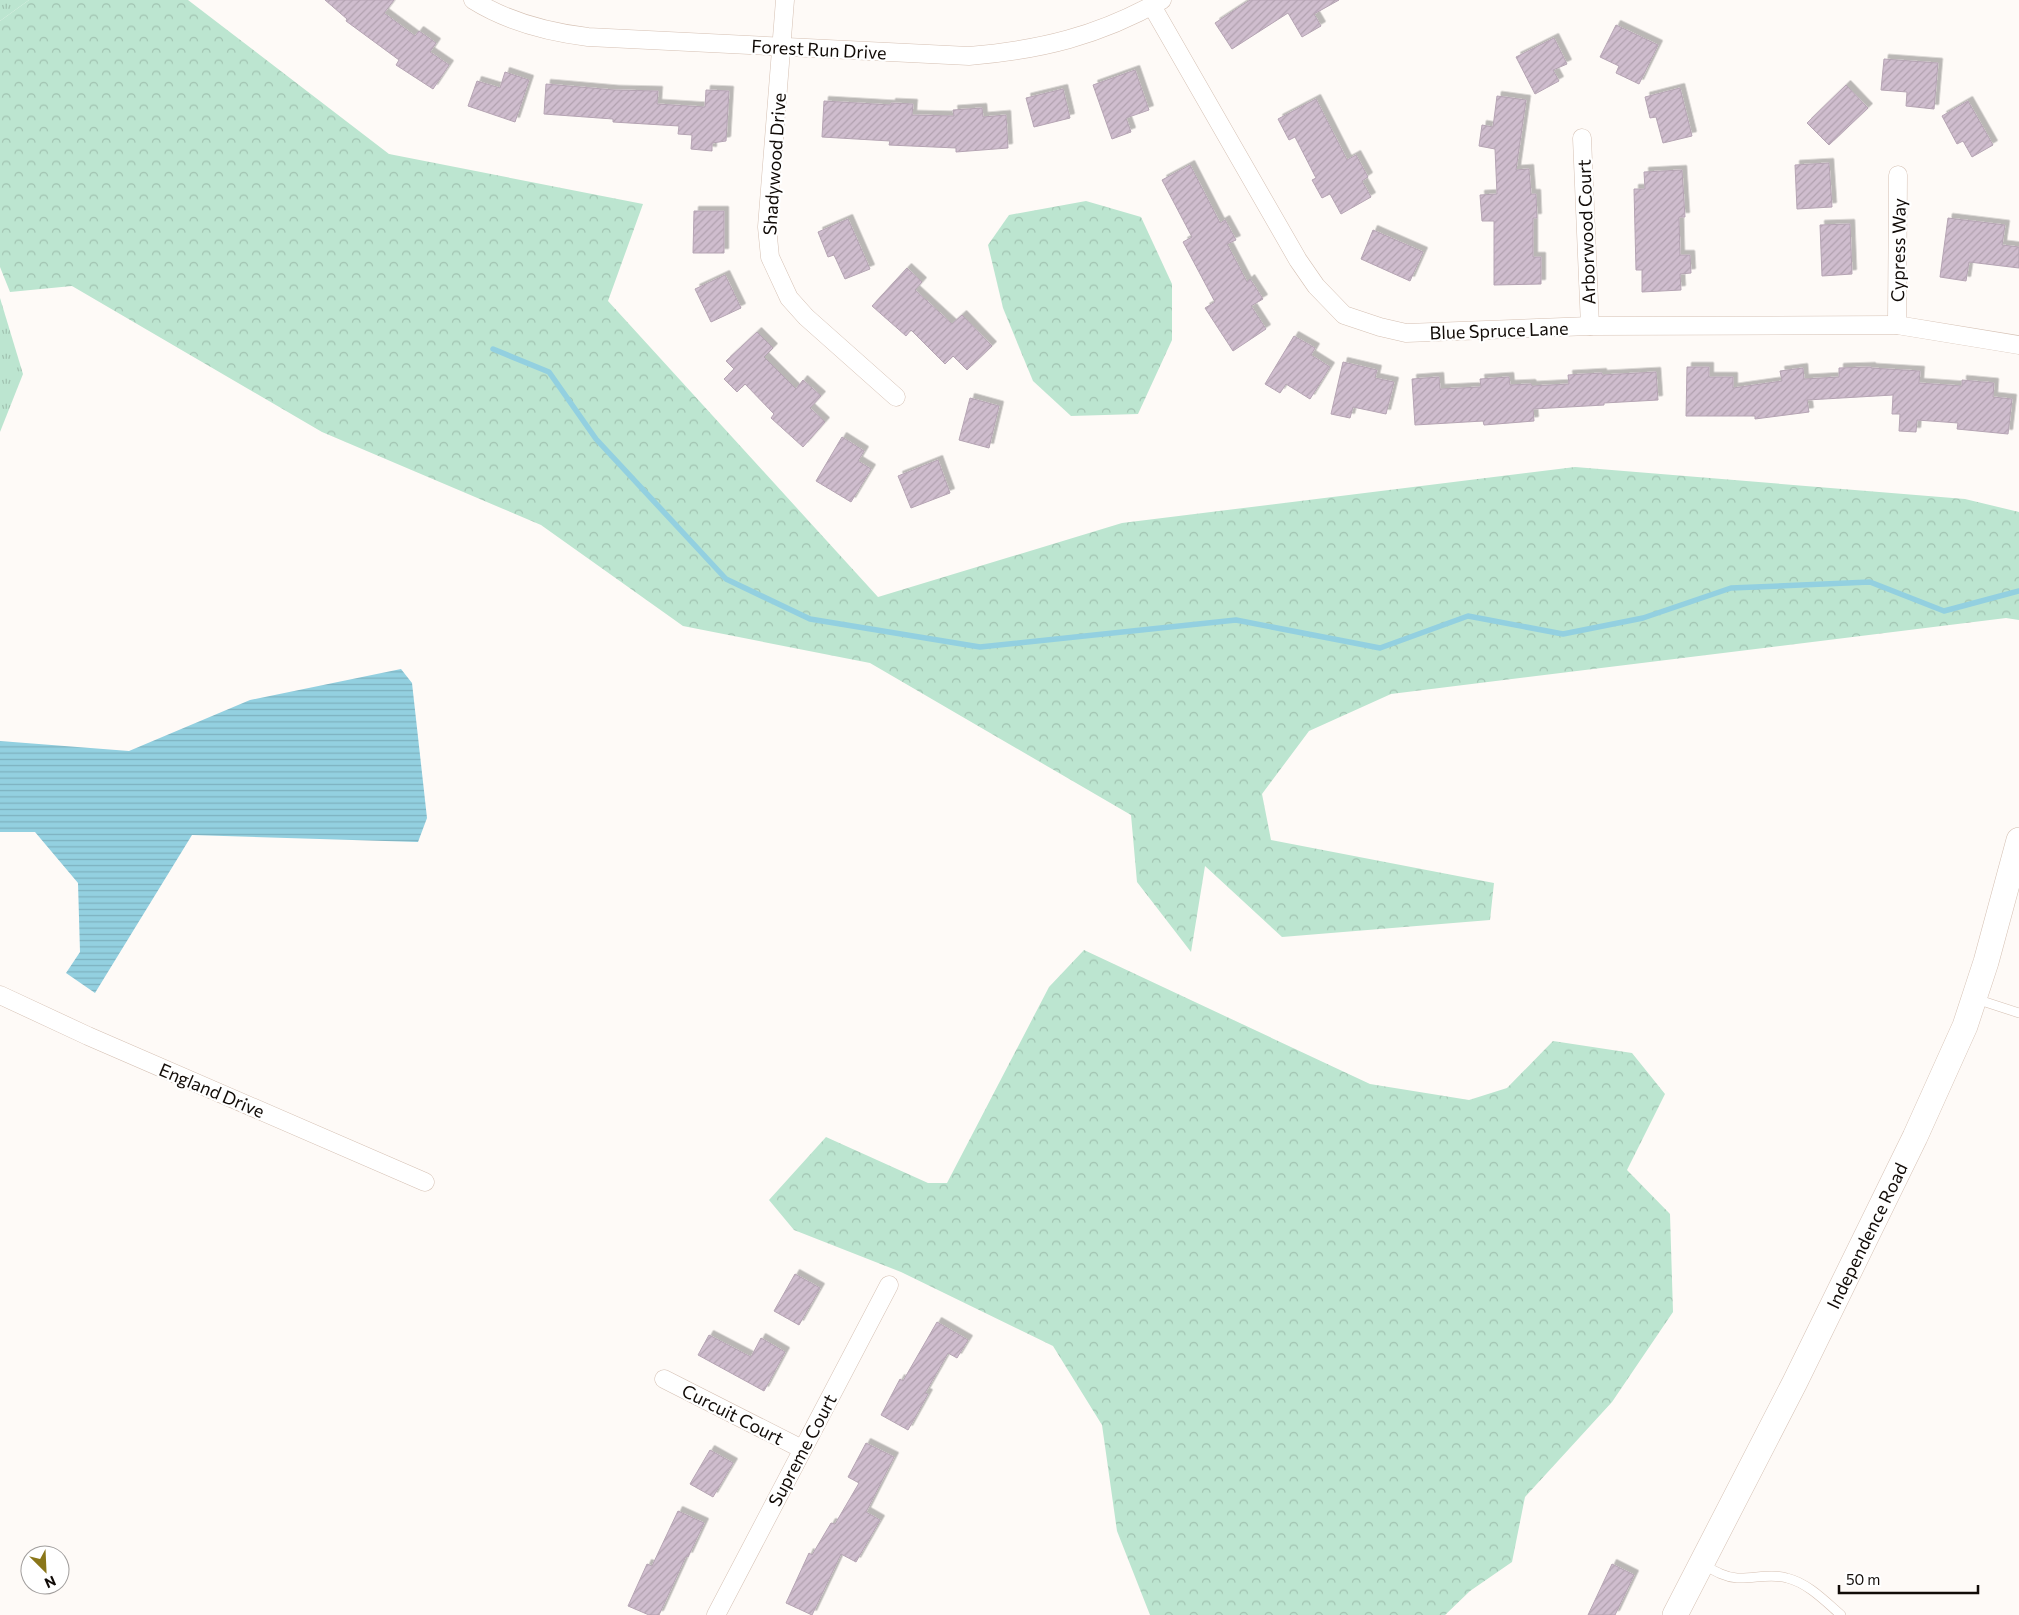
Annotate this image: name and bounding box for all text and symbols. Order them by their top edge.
street label: Forest Run Drive [751,34,887,64]
street label: Shadywood Drive [758,92,790,236]
street label: Arborwood Court [1572,159,1600,305]
street label: Cypress Way [1886,198,1910,302]
street label: Blue Spruce Lane [1429,317,1569,343]
street label: England Drive [156,1058,268,1122]
street label: Independence Road [1822,1159,1912,1312]
street label: Curcuit Court [678,1379,788,1449]
street label: Supreme Court [763,1390,841,1510]
north arrow [20,1545,70,1595]
scale bar [1839,1562,1978,1594]
text: 50 m [1846,1570,1880,1588]
text: N [42,1572,59,1592]

